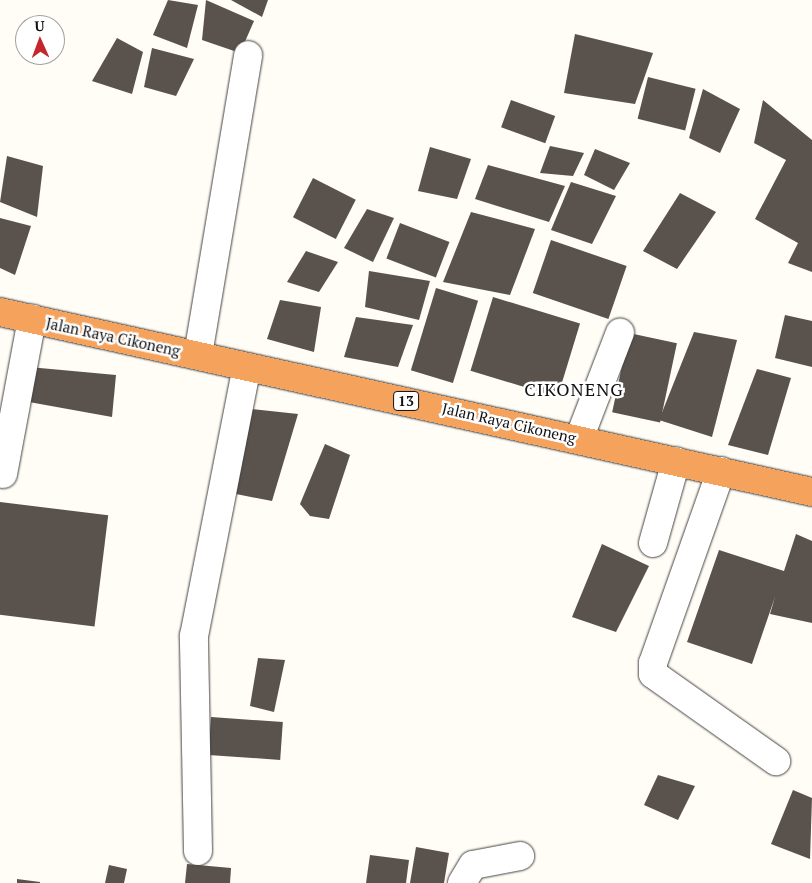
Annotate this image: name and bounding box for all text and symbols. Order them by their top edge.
north arrow [15,15,65,65]
text: U [34,16,45,35]
street label: Jalan Raya Cikoneng [44,314,182,360]
district label: CIKONENG [523,378,625,400]
road number: 13 [392,390,420,412]
street label: Jalan Raya Cikoneng [440,399,578,447]

